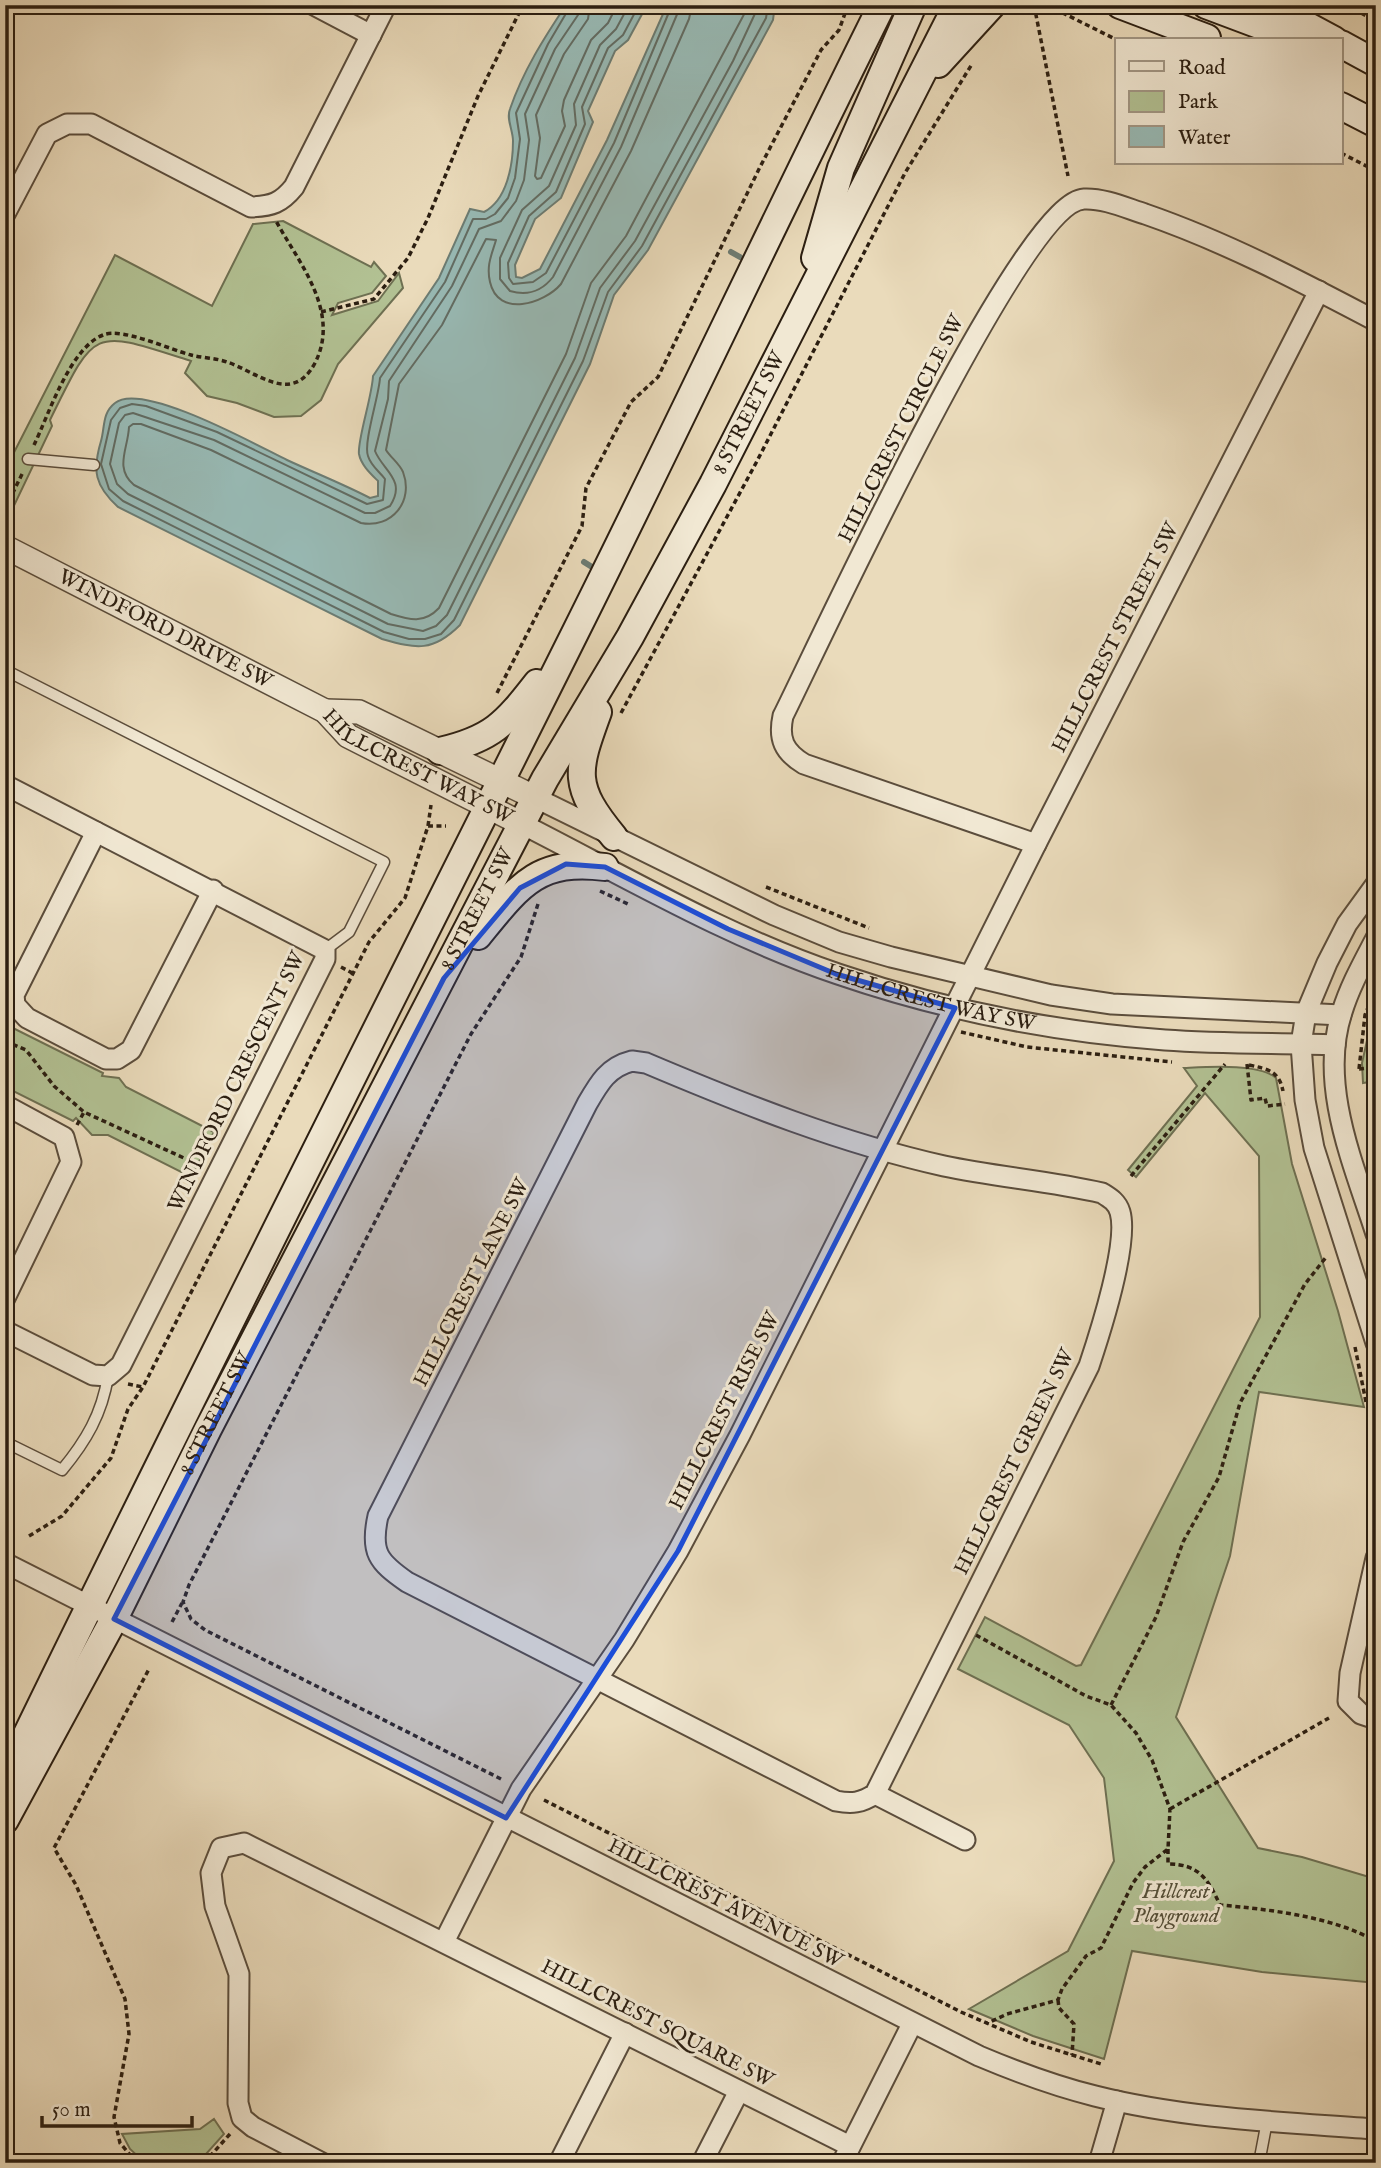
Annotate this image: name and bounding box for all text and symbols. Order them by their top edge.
legend [1115,38,1342,164]
text: Road [1178,55,1226,82]
text: Park [1178,89,1219,116]
text: Water [1178,125,1231,152]
street label: HILLCREST CIRCLE SW [833,310,972,548]
street label: 8 STREET SW [707,346,792,479]
street label: HILLCREST STREET SW [1046,518,1186,758]
street label: WINDFORD DRIVE SW [54,563,278,696]
street label: HILLCREST WAY SW [316,703,519,831]
street label: 8 STREET SW [434,843,521,975]
street label: WINDFORD CRESCENT SW [162,947,312,1217]
street label: HILLCREST WAY SW [822,957,1039,1038]
street label: HILLCREST LANE SW [408,1173,537,1392]
street label: HILLCREST RISE SW [663,1307,787,1515]
street label: HILLCREST GREEN SW [948,1344,1082,1579]
street label: 8 STREET SW [174,1347,259,1480]
street label: HILLCREST AVENUE SW [603,1833,848,1976]
park label: Hillcrest Playground [1133,1879,1221,1930]
street label: HILLCREST SQUARE SW [536,1954,779,2095]
scale bar [42,2084,192,2128]
text: 50 m [52,2097,91,2124]

